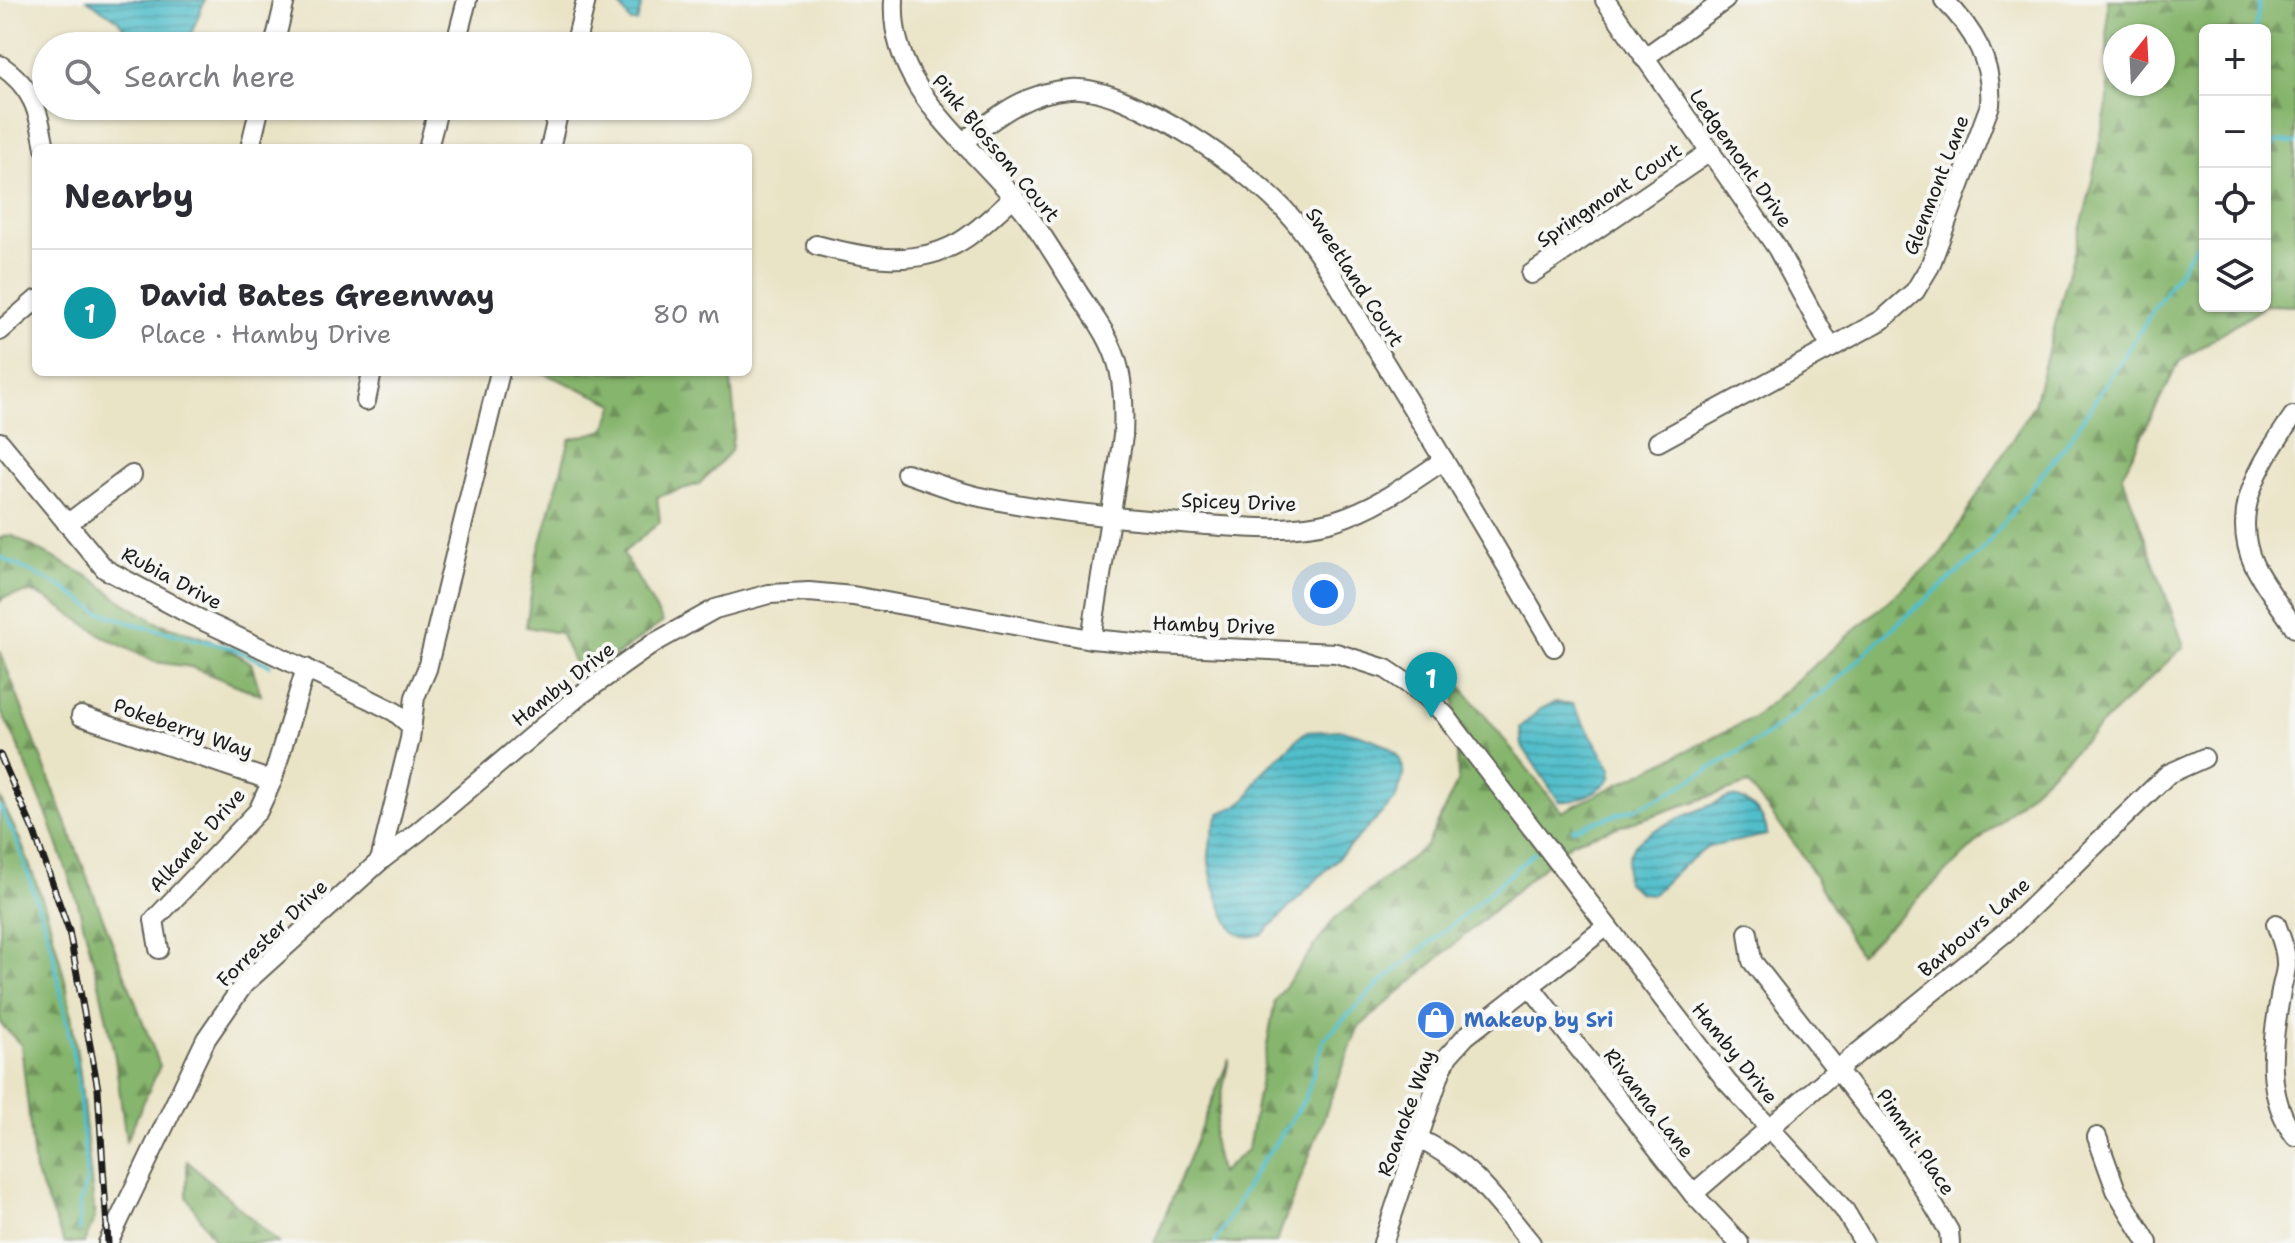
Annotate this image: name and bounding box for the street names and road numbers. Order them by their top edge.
street label: Pink Blossom Court [926,69,1066,227]
street label: Ledgemont Drive [1684,84,1798,232]
street label: Glenmont Lane [1897,111,1975,259]
street label: Springmont Court [1531,137,1687,253]
street label: Sweetland Court [1300,202,1410,352]
street label: Spicey Drive [1181,487,1297,517]
street label: Rubia Drive [117,541,227,615]
street label: Hamby Drive [1152,610,1276,640]
street label: Hamby Drive [506,636,620,732]
street label: Pokeberry Way [110,692,256,764]
street label: Alkanet Drive [143,782,251,898]
street label: Barbours Lane [1913,871,2035,983]
street label: Forrester Drive [211,873,333,993]
street label: Hamby Drive [1686,997,1784,1109]
street label: Rivanna Lane [1598,1043,1700,1163]
street label: Roanoke Way [1371,1046,1441,1180]
street label: Pimmit Place [1871,1084,1961,1200]

